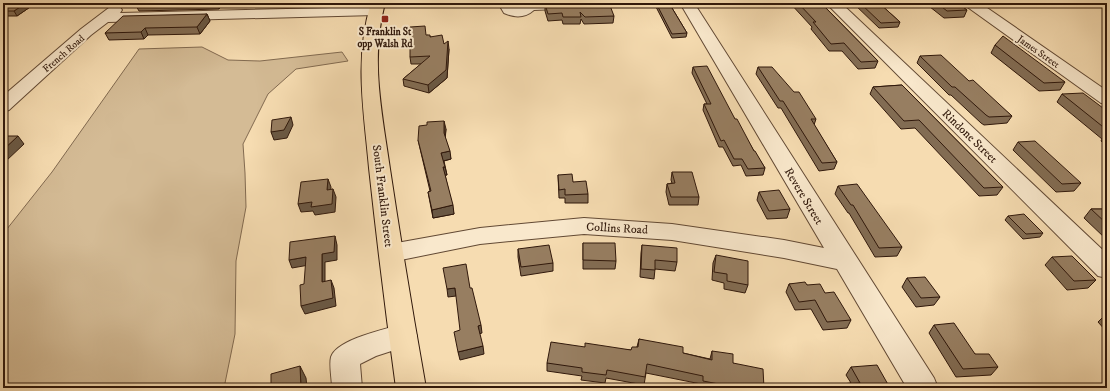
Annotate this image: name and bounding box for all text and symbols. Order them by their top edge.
marker: S Franklin St opp Walsh Rd [380,14,390,24]
place label: S Franklin St opp Walsh Rd [357,26,414,51]
street label: French Road [40,32,87,75]
street label: James Street [1014,32,1062,71]
street label: Rindone Street [939,106,1001,167]
street label: South Franklin Street [369,144,396,248]
street label: Revere Street [781,165,826,227]
street label: Collins Road [586,219,648,238]

